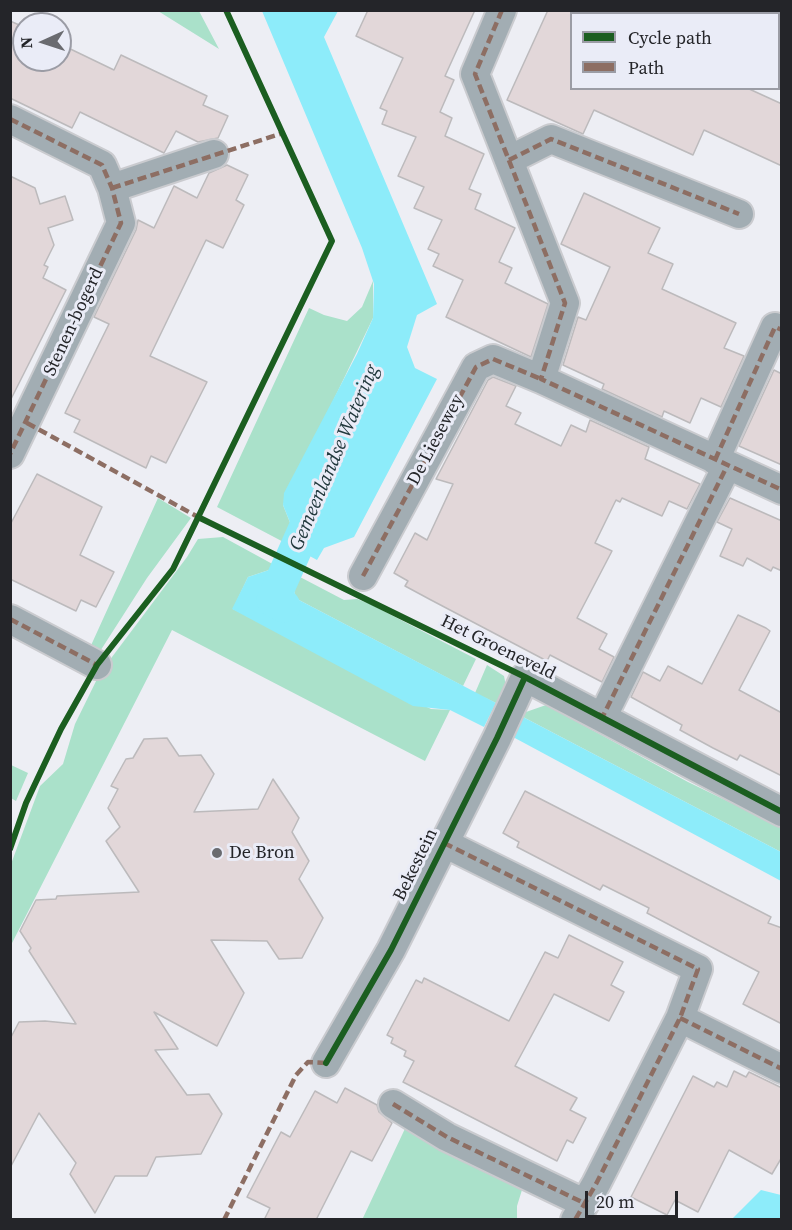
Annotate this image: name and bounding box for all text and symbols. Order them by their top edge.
north arrow [12,12,72,72]
legend [570,12,780,90]
text: Cycle path [628,25,712,50]
text: N [15,36,37,49]
text: Path [628,55,664,80]
street label: Stenen-bogerd [40,264,108,380]
water label: Gemeenlandse Watering [285,361,385,555]
street label: De Liesewey [403,391,469,489]
street label: Het Groeneveld [437,611,559,685]
street label: Bekestein [389,825,443,905]
place label: De Bron [229,842,295,864]
marker: De Bron [210,846,224,860]
scale bar [588,1179,681,1217]
text: 20 m [596,1189,634,1214]

